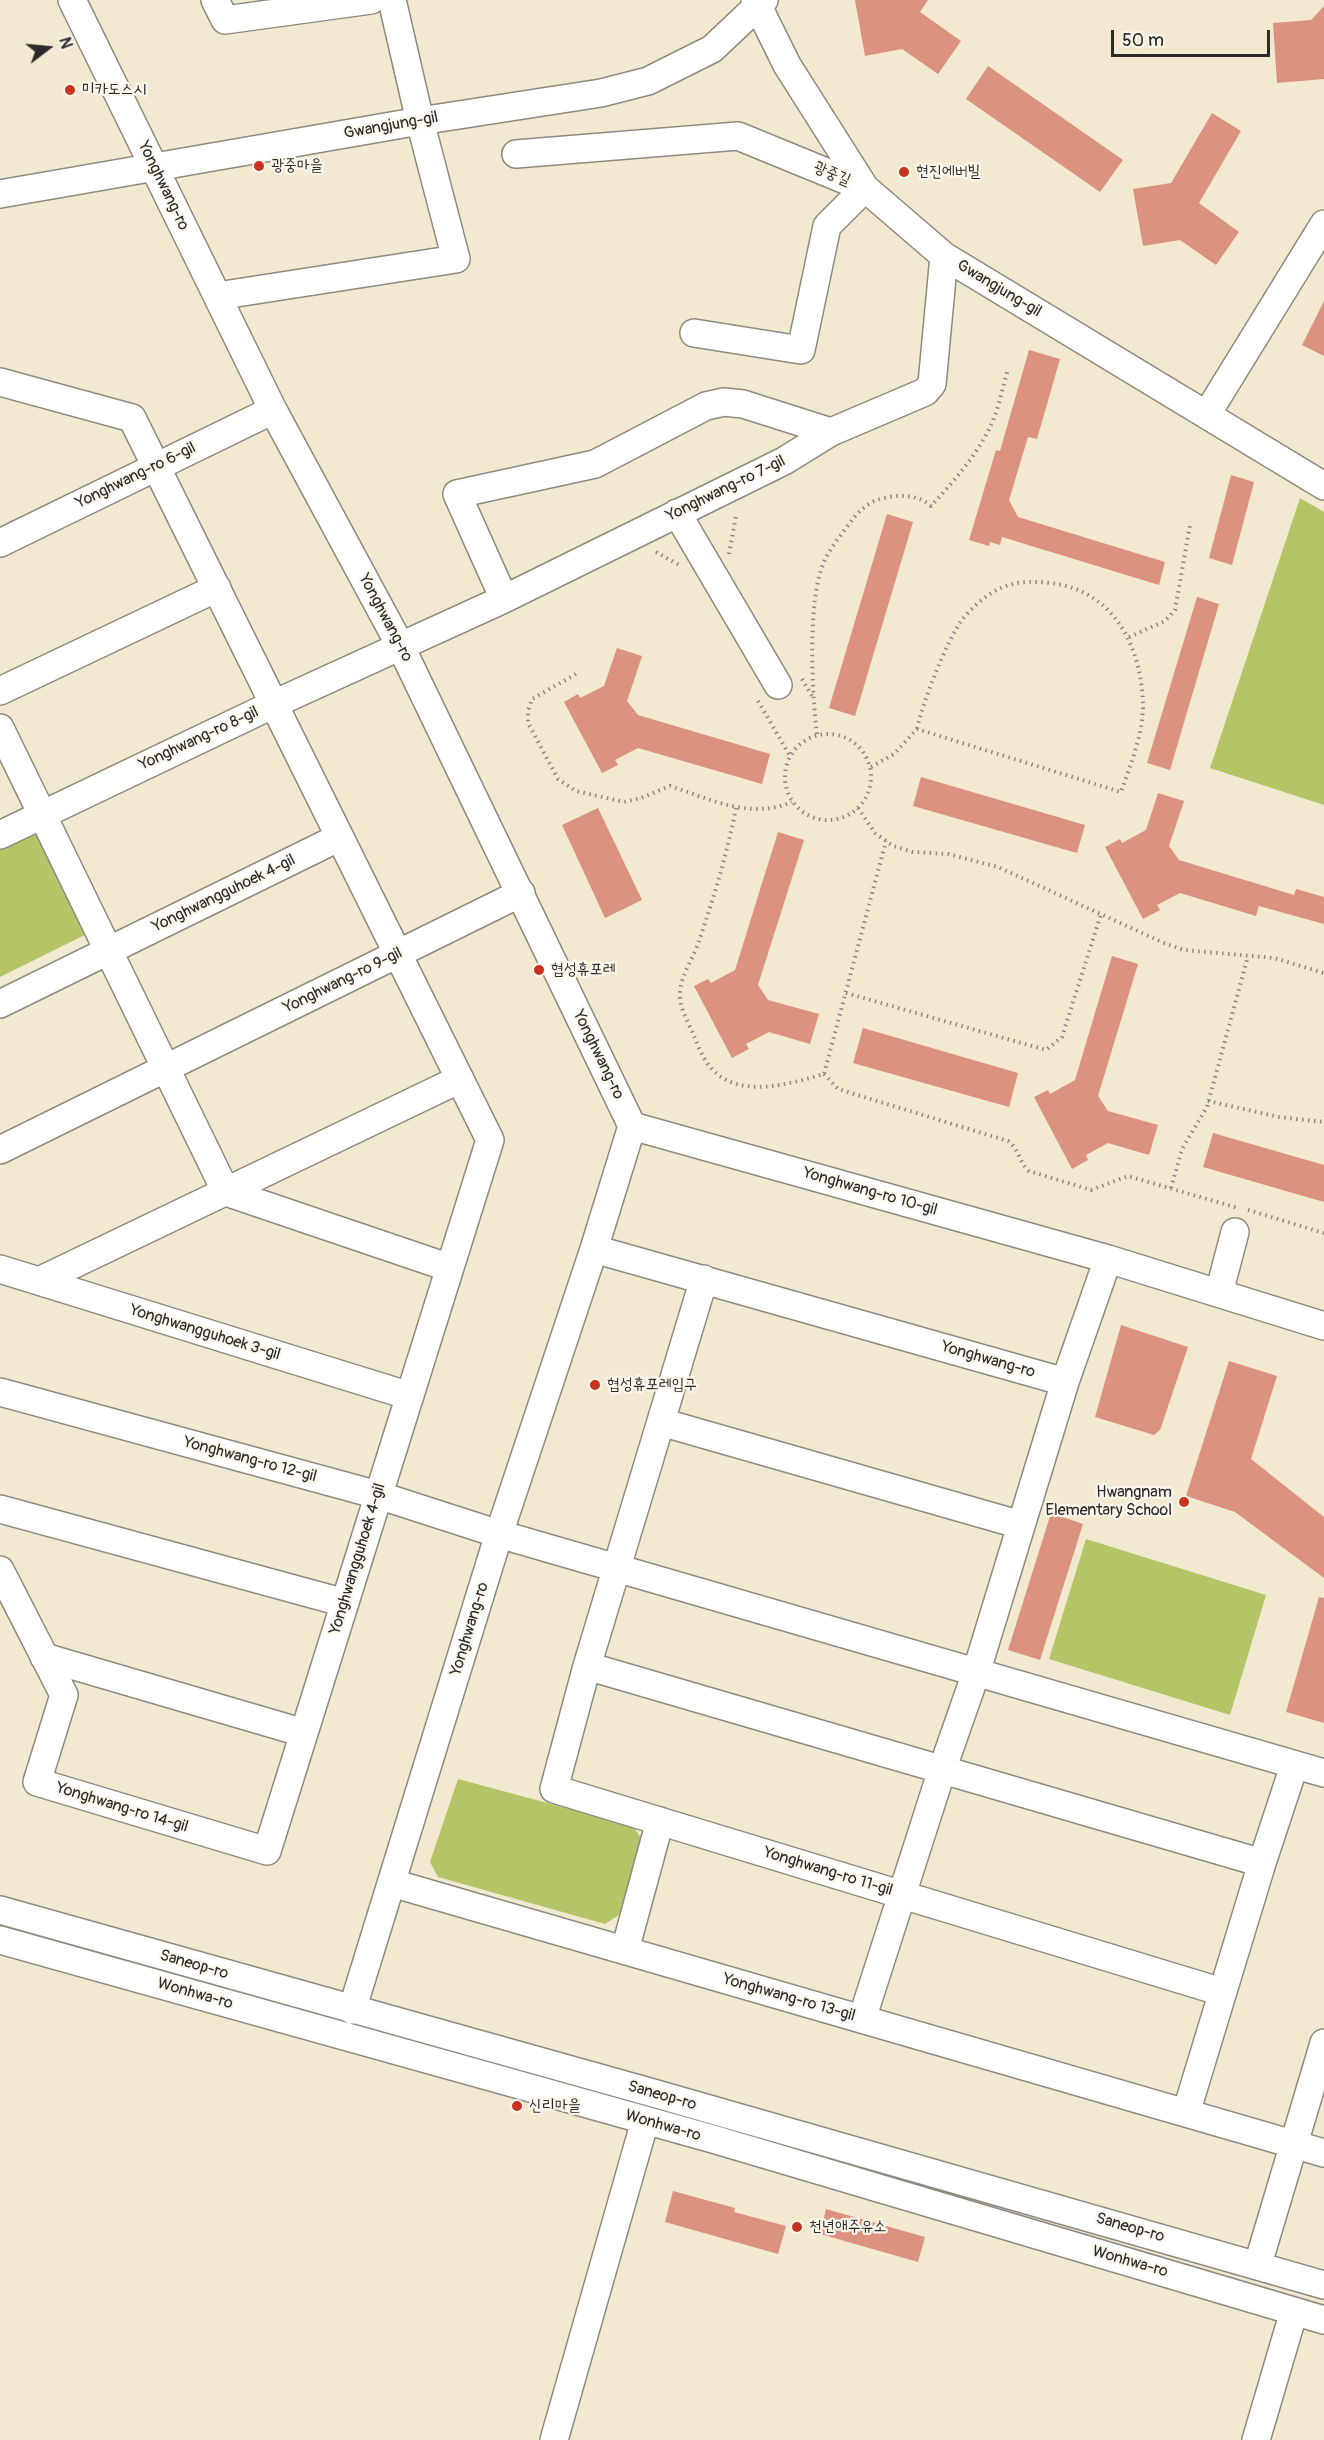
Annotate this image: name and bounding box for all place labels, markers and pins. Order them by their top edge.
place label: 미카도스시 [82,80,146,100]
marker: 미카도스시 [63,83,77,97]
place label: 광중마을 [271,156,322,176]
marker: 광중마을 [252,159,266,173]
place label: 현진에버빌 [916,162,980,182]
marker: 현진에버빌 [897,165,911,179]
place label: 협성휴포레 [551,960,615,980]
marker: 협성휴포레 [532,963,546,977]
place label: 협성휴포레입구 [607,1375,697,1395]
marker: 협성휴포레입구 [588,1378,602,1392]
place label: Hwangnam Elementary School [1046,1483,1172,1521]
marker: Hwangnam Elementary School [1177,1495,1191,1509]
place label: 신리마을 [529,2096,580,2116]
marker: 신리마을 [510,2099,524,2113]
place label: 천년애주유소 [809,2217,886,2237]
marker: 천년애주유소 [790,2220,804,2234]

